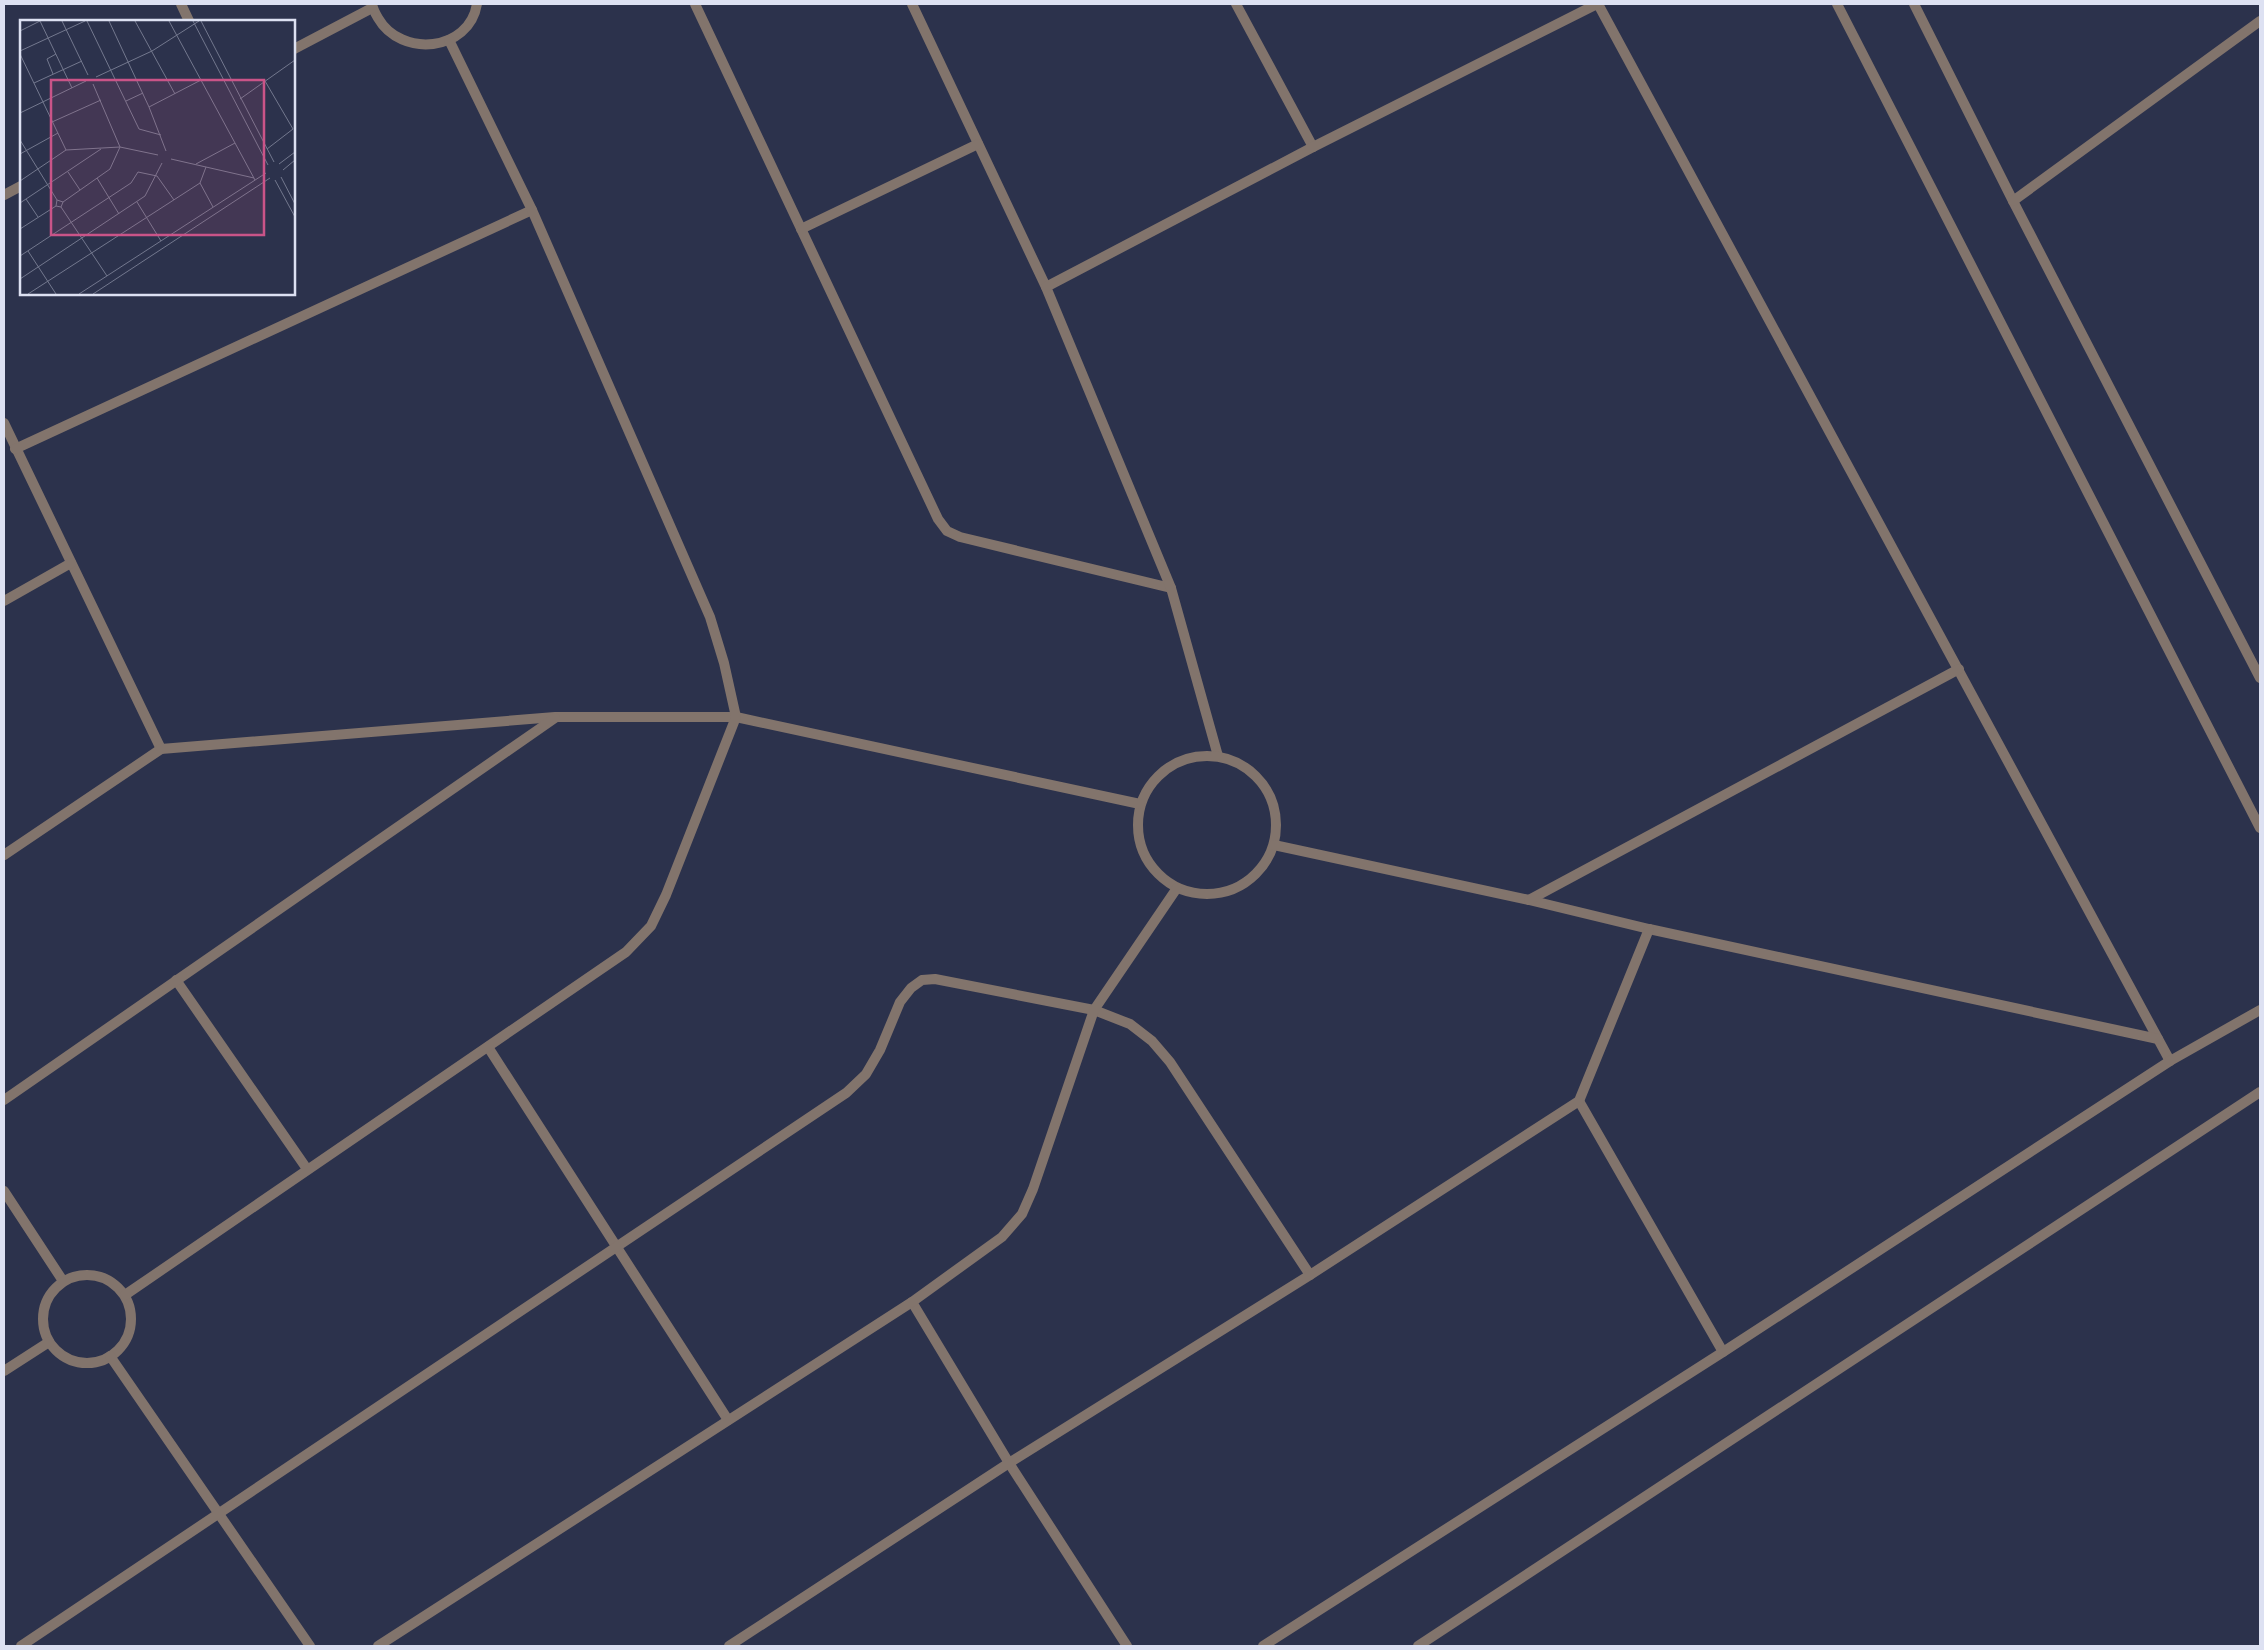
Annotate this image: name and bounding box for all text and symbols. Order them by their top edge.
inset map [20,20,295,295]

